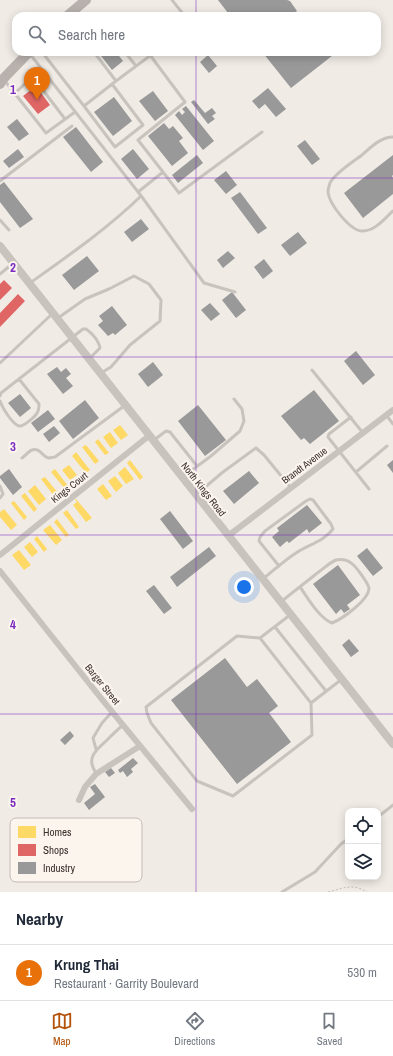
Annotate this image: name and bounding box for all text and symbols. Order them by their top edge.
search box [12,12,381,56]
icon: search [26,23,48,45]
text: Search here [58,24,125,45]
pin: 1 [24,67,50,100]
text: 1 [10,81,16,98]
text: 2 [10,259,16,276]
text: 3 [10,438,16,455]
street label: Brandt Avenue [279,444,330,487]
street label: North Kings Road [178,460,229,519]
street label: Kings Court [48,469,91,506]
your location [234,577,254,597]
text: 4 [10,616,16,633]
street label: Barger Street [82,661,123,708]
text: 5 [10,794,16,811]
map controls [345,808,381,880]
button: locate [345,808,381,844]
legend [10,818,142,882]
text: Homes [43,825,72,839]
text: Shops [43,843,69,857]
button: layers [345,844,381,880]
text: Industry [43,861,76,875]
text: Nearby [16,907,63,930]
text: Krung Thai [54,954,119,975]
text: 1 [26,964,32,981]
text: 530 m [347,964,377,981]
text: Restaurant · Garrity Boulevard [54,975,199,992]
tab: Map [51,1010,73,1048]
tab: Directions [174,1010,215,1048]
tab: Saved [317,1010,342,1048]

